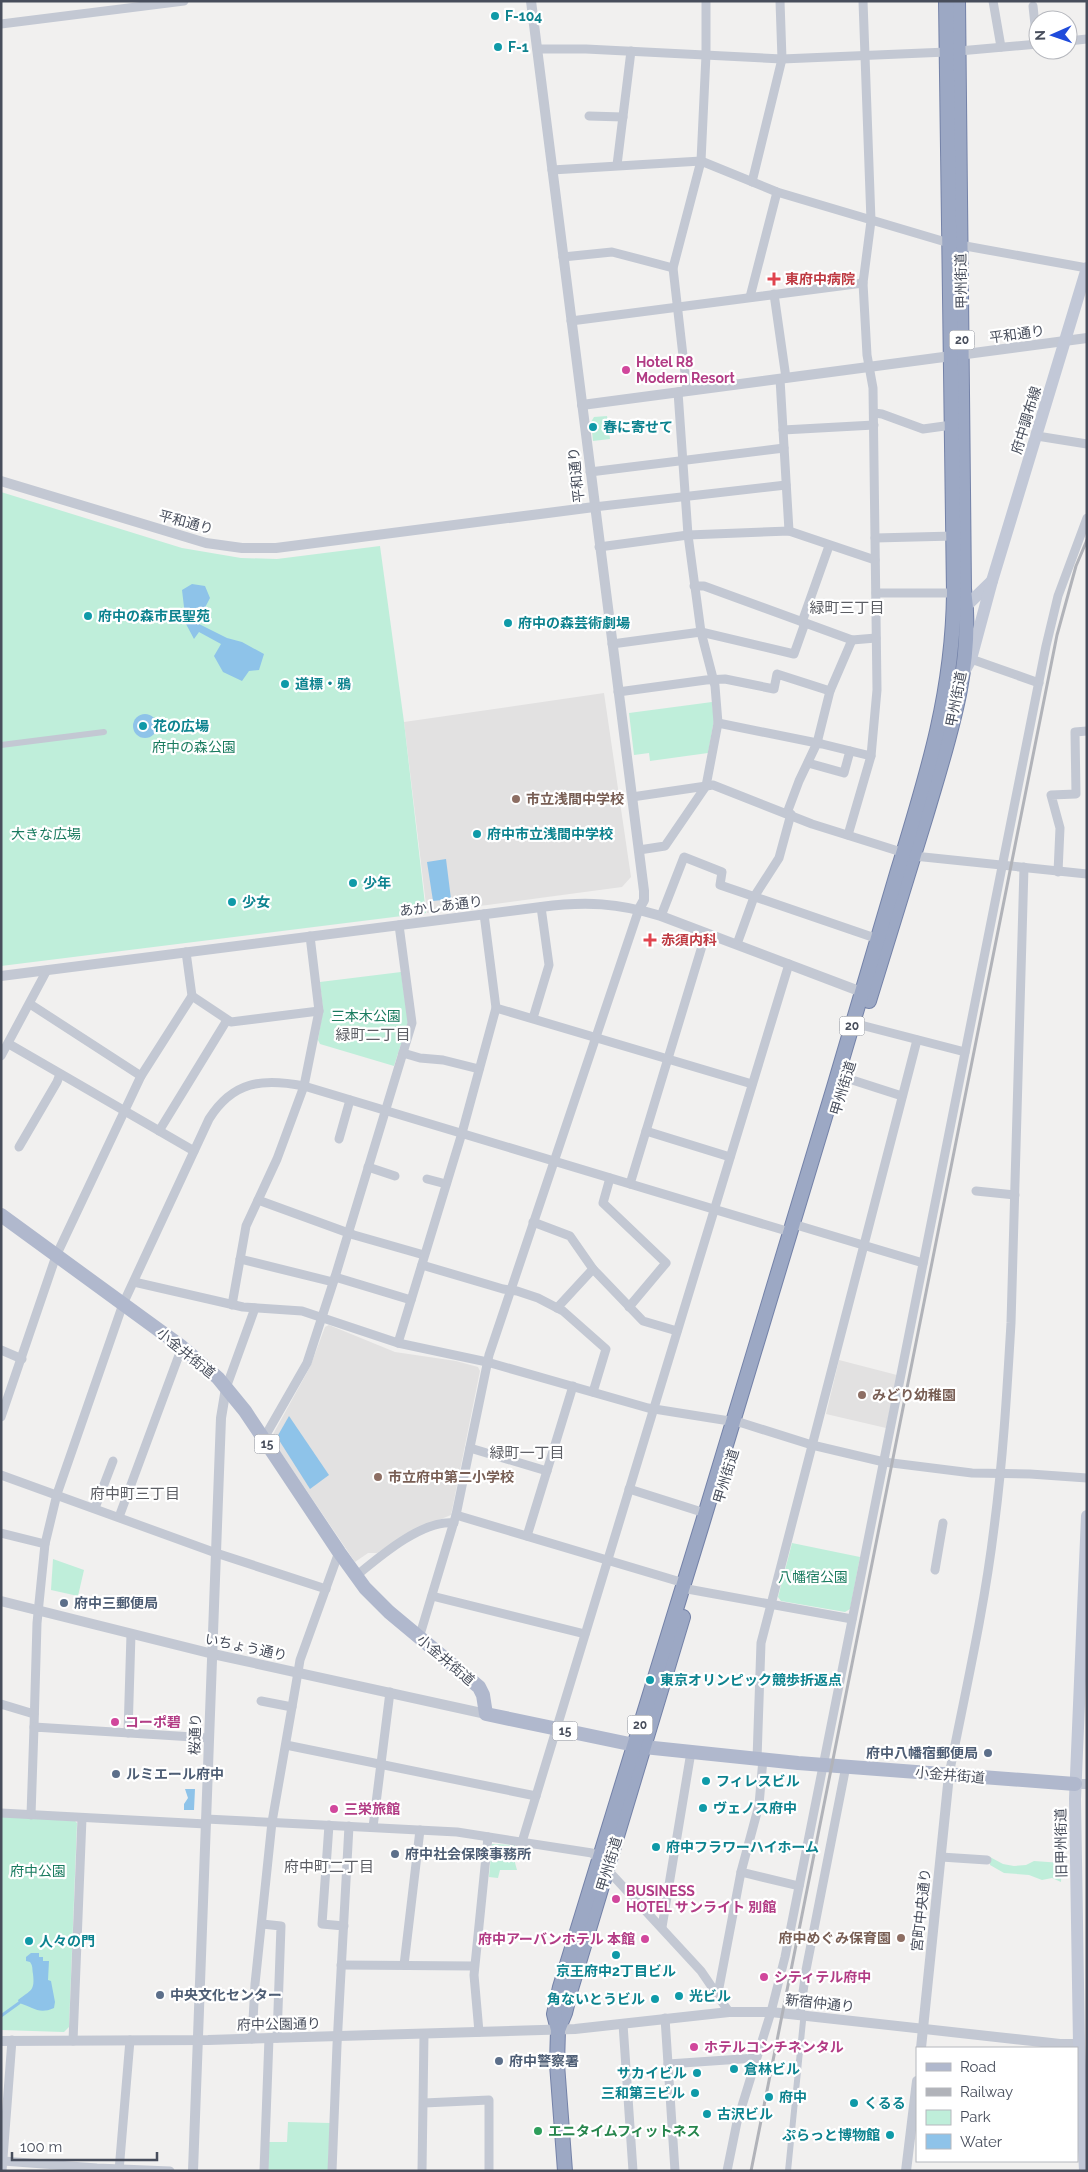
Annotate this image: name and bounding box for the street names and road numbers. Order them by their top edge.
street label: 甲州街道 [953,253,969,309]
street label: 平和通り [988,322,1046,346]
road number: 20 [950,330,974,350]
street label: 府中調布線 [1008,384,1044,456]
street label: 平和通り [565,446,587,504]
street label: 平和通り [157,507,215,537]
street label: 甲州街道 [943,670,969,728]
street label: あかしあ通り [398,893,484,919]
road number: 20 [840,1016,864,1036]
street label: 甲州街道 [827,1059,859,1117]
street label: 小金井街道 [154,1325,218,1381]
road number: 15 [254,1435,280,1454]
street label: 甲州街道 [710,1447,742,1505]
street label: いちょう通り [203,1630,289,1664]
street label: 小金井街道 [414,1631,478,1689]
street label: 桜通り [186,1713,204,1755]
road number: 20 [628,1716,652,1734]
road number: 15 [552,1722,578,1740]
street label: 小金井街道 [914,1764,986,1786]
street label: 旧甲州街道 [1052,1808,1070,1878]
street label: 甲州街道 [593,1835,625,1893]
street label: 宮町中央通り [909,1867,933,1953]
street label: 新宿仲通り [784,1991,856,2015]
street label: 府中公園通り [237,2015,321,2033]

